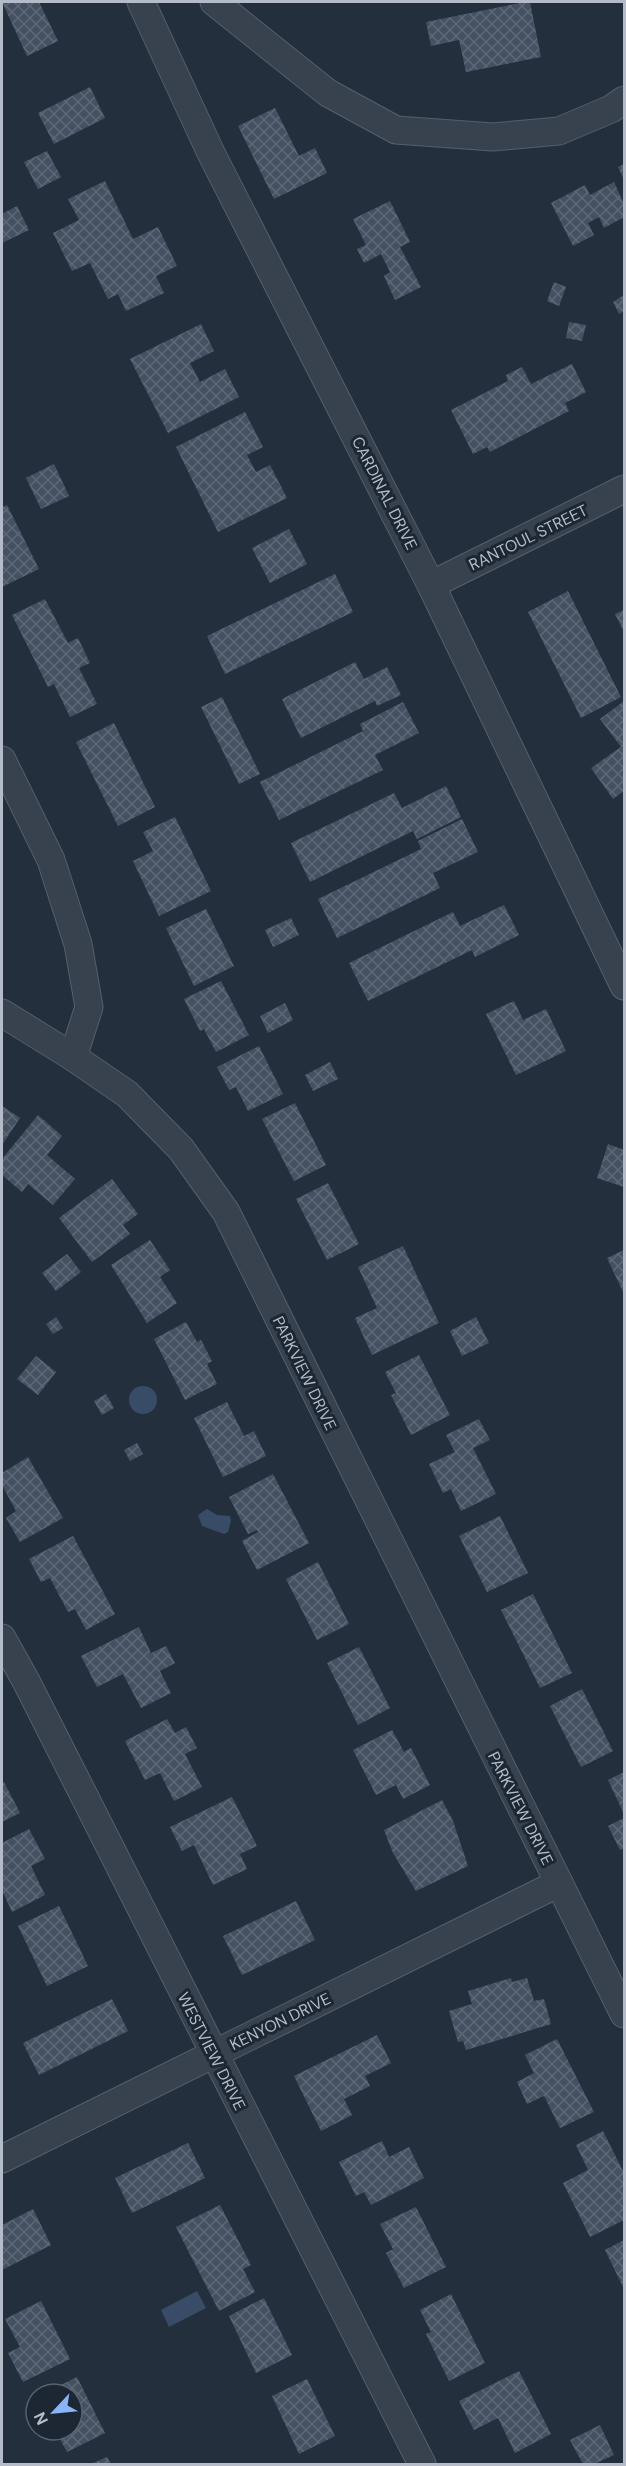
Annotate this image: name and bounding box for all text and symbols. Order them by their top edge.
street label: CARDINAL DRIVE [347,433,422,553]
street label: RANTOUL STREET [465,500,591,575]
street label: PARKVIEW DRIVE [268,1313,341,1434]
street label: PARKVIEW DRIVE [483,1748,558,1868]
street label: KENYON DRIVE [226,1988,334,2055]
street label: WESTVIEW DRIVE [173,1989,250,2114]
north arrow [24,2382,84,2442]
text: N [29,2409,53,2428]

